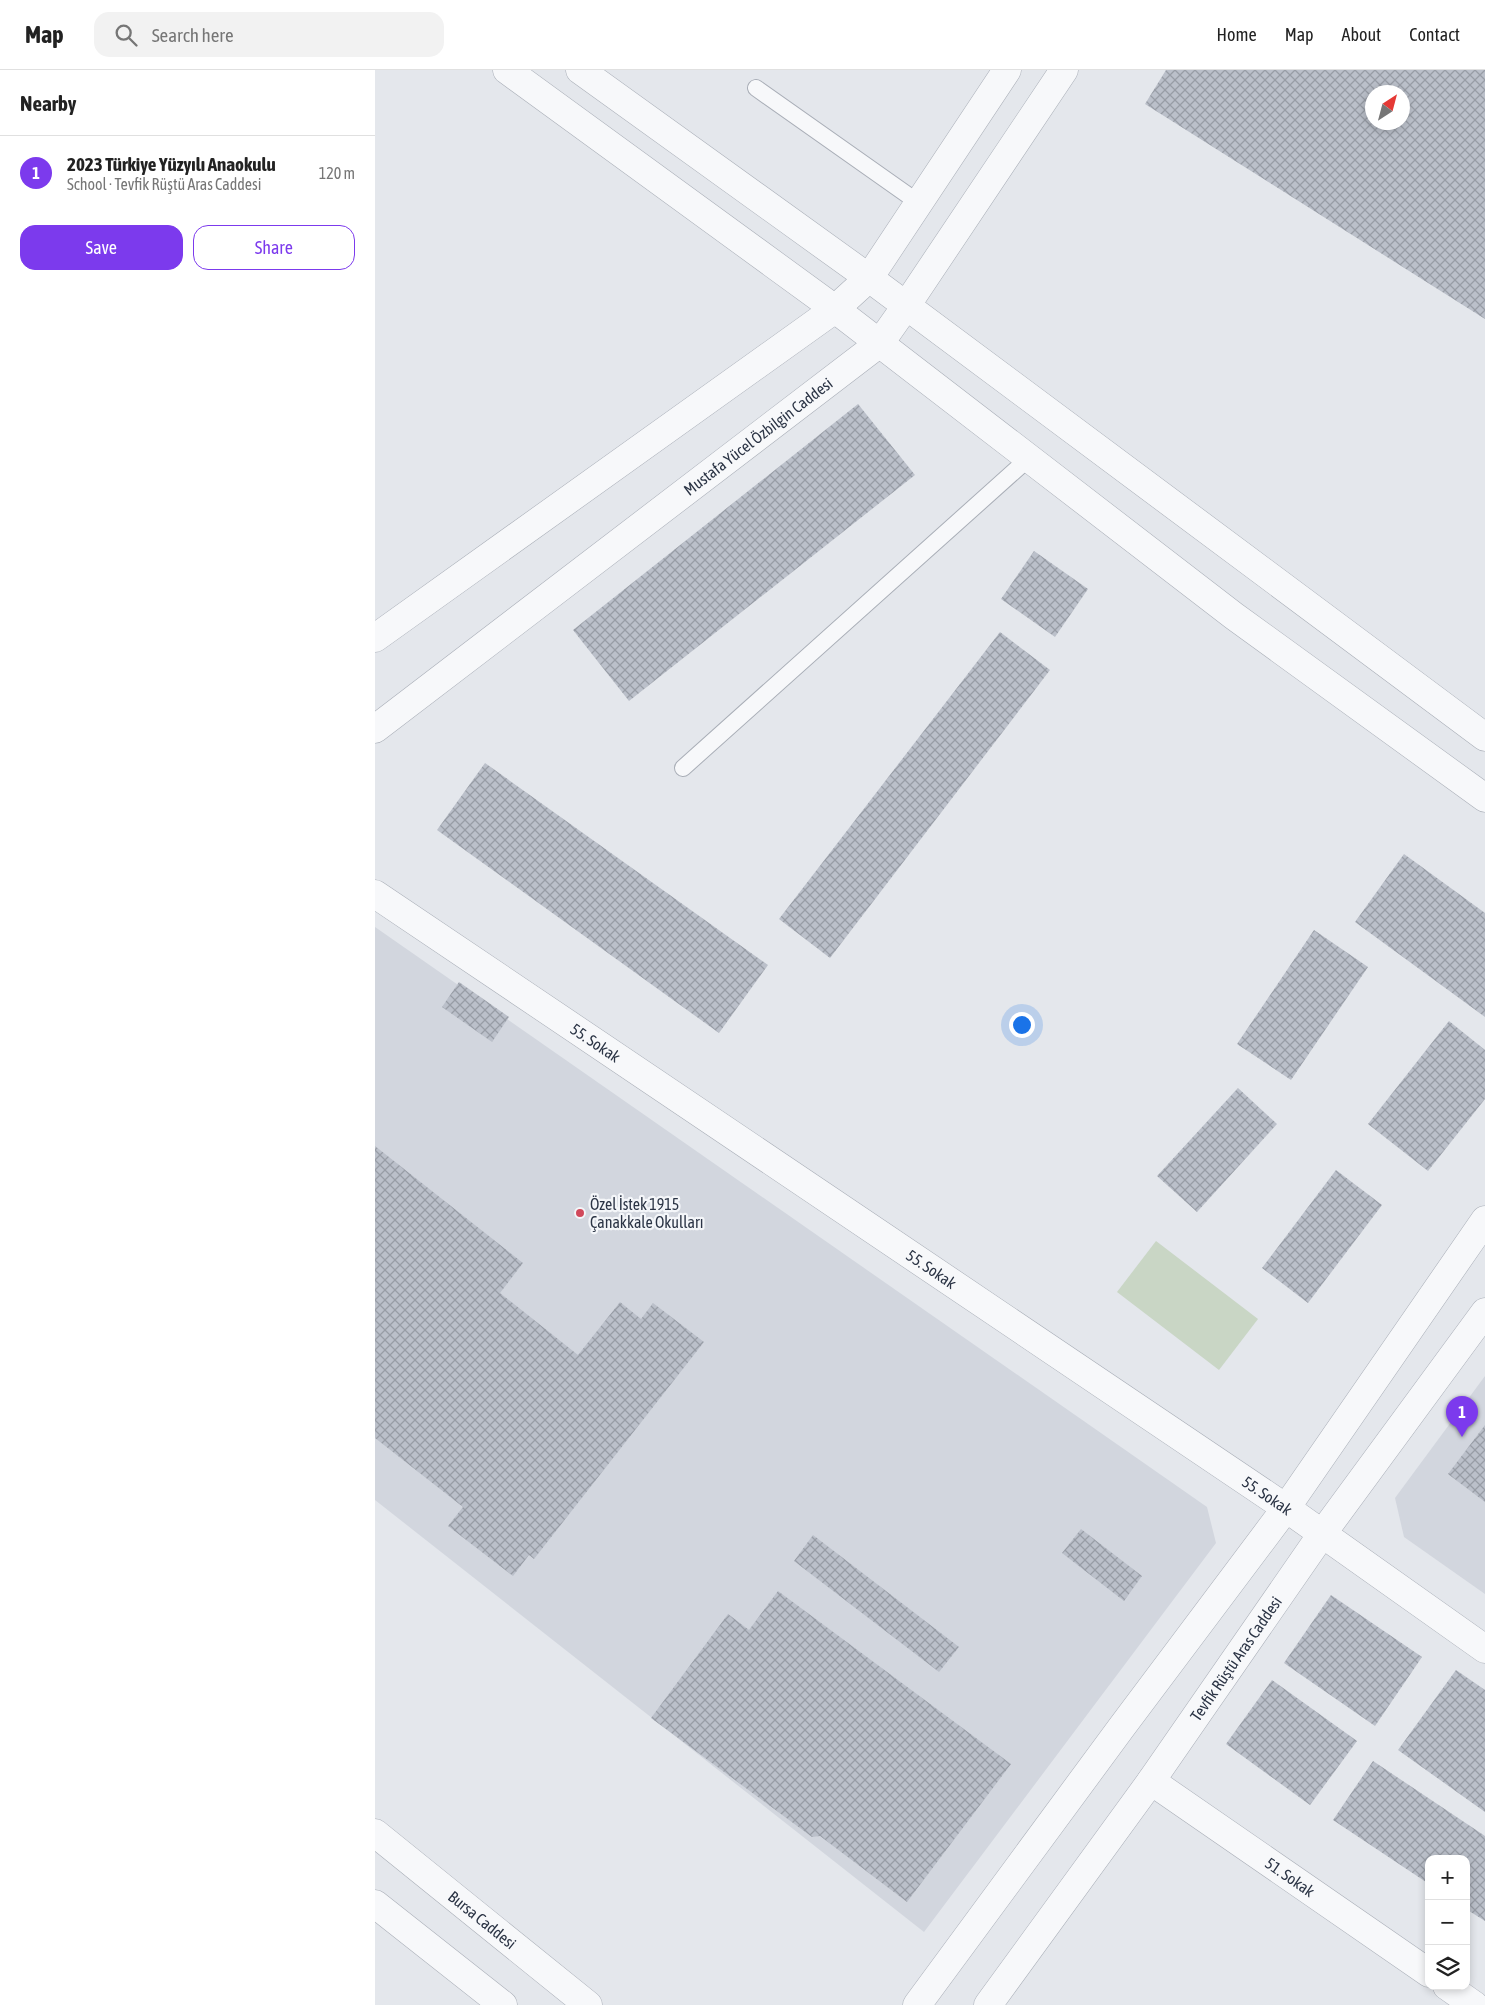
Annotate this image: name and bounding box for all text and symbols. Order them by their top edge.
search box [94,12,444,57]
text: Map [25,21,64,48]
icon: search [112,21,140,49]
text: Search here [152,24,234,46]
text: Home [1217,24,1257,45]
text: Map [1285,24,1314,45]
text: About [1342,24,1381,45]
text: Contact [1409,24,1460,45]
north arrow [1365,85,1410,130]
text: Nearby [20,91,76,115]
text: 2023 Türkiye Yüzyılı Anaokulu [67,153,276,175]
text: 1 [32,164,40,182]
text: 120 m [319,164,355,182]
text: School · Tevfik Rüştü Aras Caddesi [67,175,261,193]
button: Save [20,225,183,270]
button: Share [193,225,355,270]
street label: Mustafa Yücel Özbilgin Caddesi [680,374,836,499]
your location [1009,1012,1035,1038]
street label: 55. Sokak [567,1020,624,1066]
place label: Özel İstek 1915 Çanakkale Okulları [590,1195,703,1232]
marker: Özel İstek 1915 Çanakkale Okulları [574,1207,586,1219]
street label: 55. Sokak [903,1246,960,1292]
pin: 1 [1446,1396,1478,1437]
street label: 55. Sokak [1239,1472,1296,1518]
street label: Tevfik Rüştü Aras Caddesi [1187,1593,1285,1724]
street label: 51. Sokak [1262,1854,1318,1900]
map controls [1425,1855,1470,1990]
button: + [1425,1855,1470,1900]
street label: Bursa Caddesi [445,1887,520,1952]
button: − [1425,1900,1470,1945]
button: layers [1425,1945,1470,1990]

